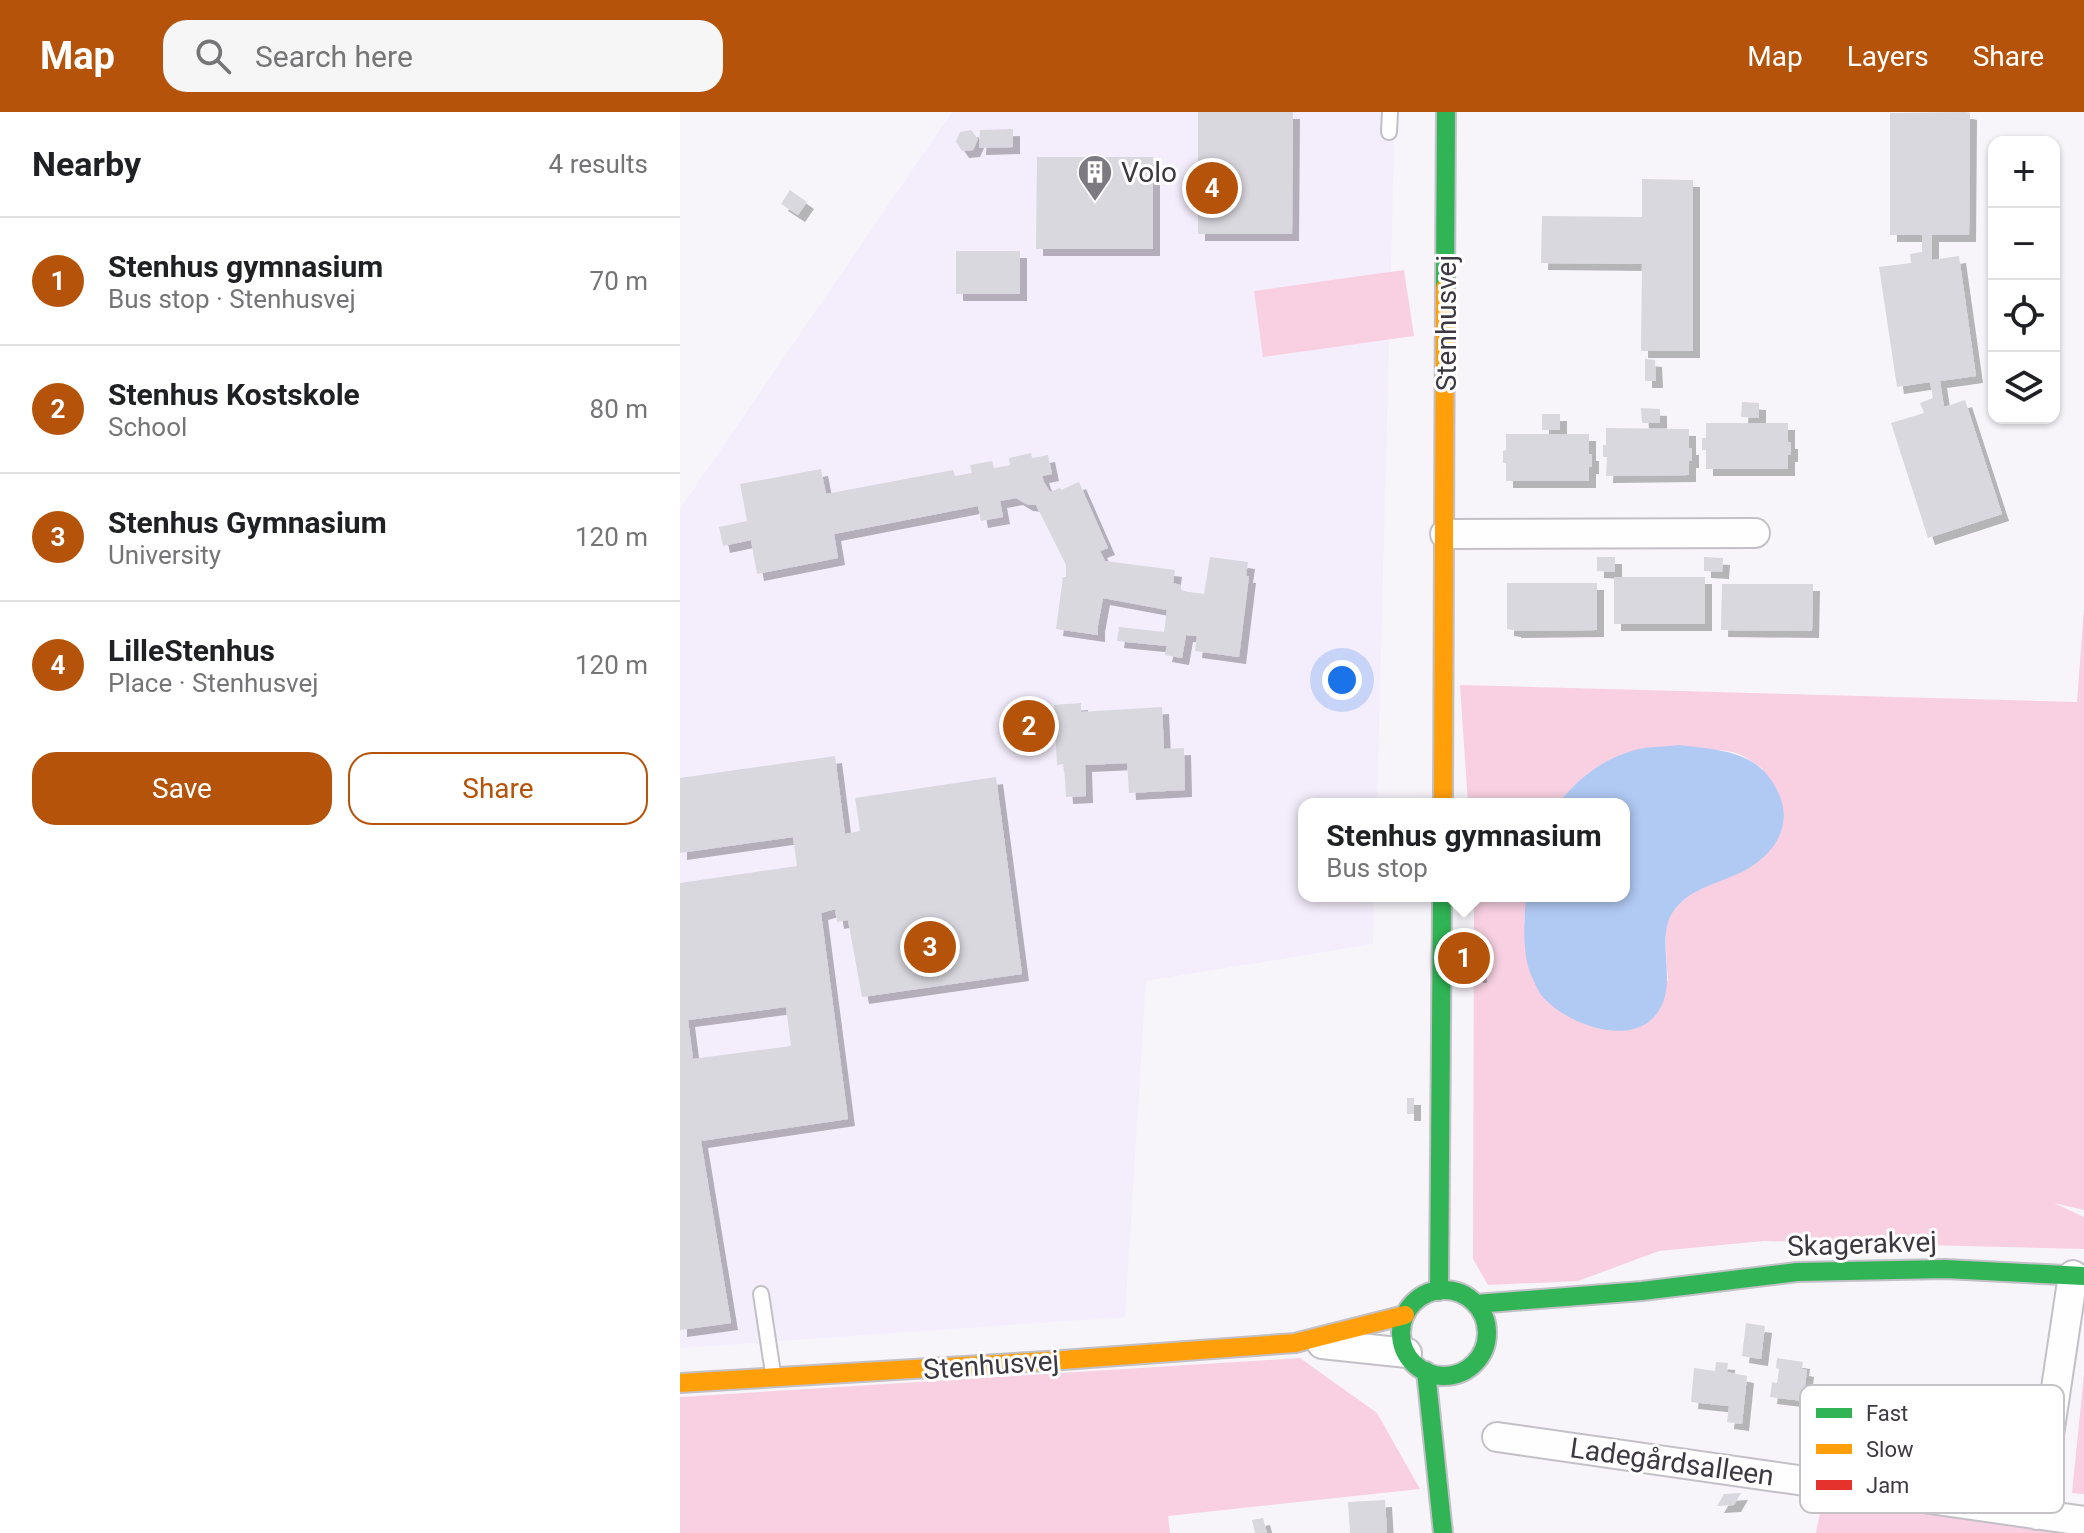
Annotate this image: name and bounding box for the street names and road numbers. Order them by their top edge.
street label: Stenhusvej [1430,255,1463,391]
street label: Skagerakvej [1787,1225,1937,1263]
street label: Stenhusvej [922,1344,1060,1386]
street label: Ladegårdsalleen [1568,1431,1776,1493]

